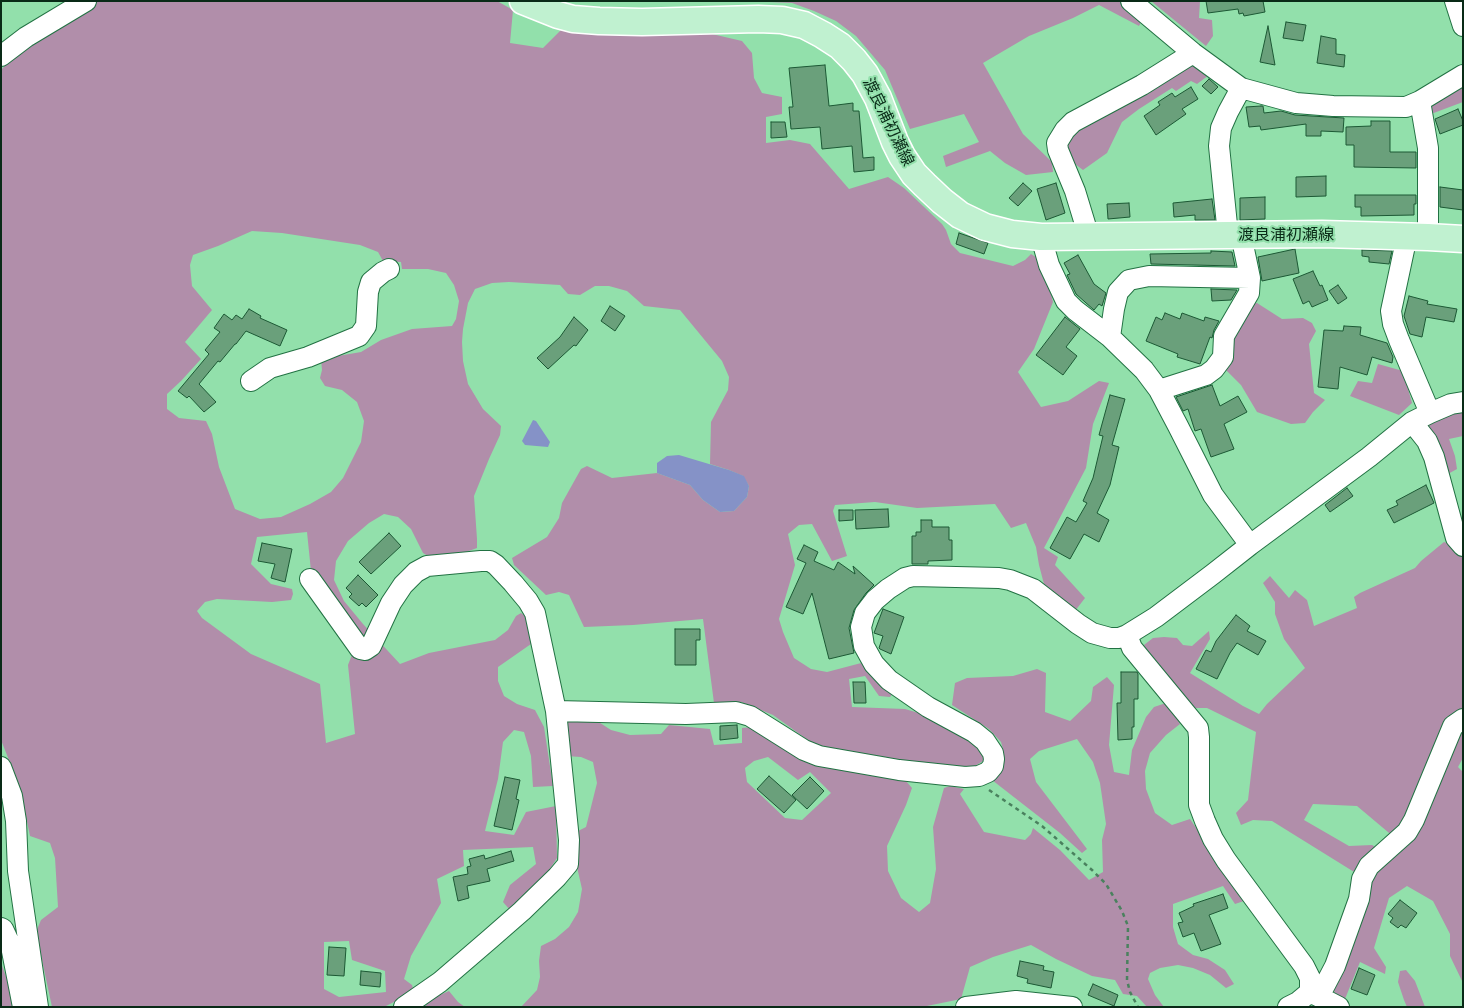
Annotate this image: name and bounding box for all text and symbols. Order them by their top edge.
street label: 渡良浦初瀬線 [858,75,918,169]
street label: 渡良浦初瀬線 [1238,225,1334,245]

